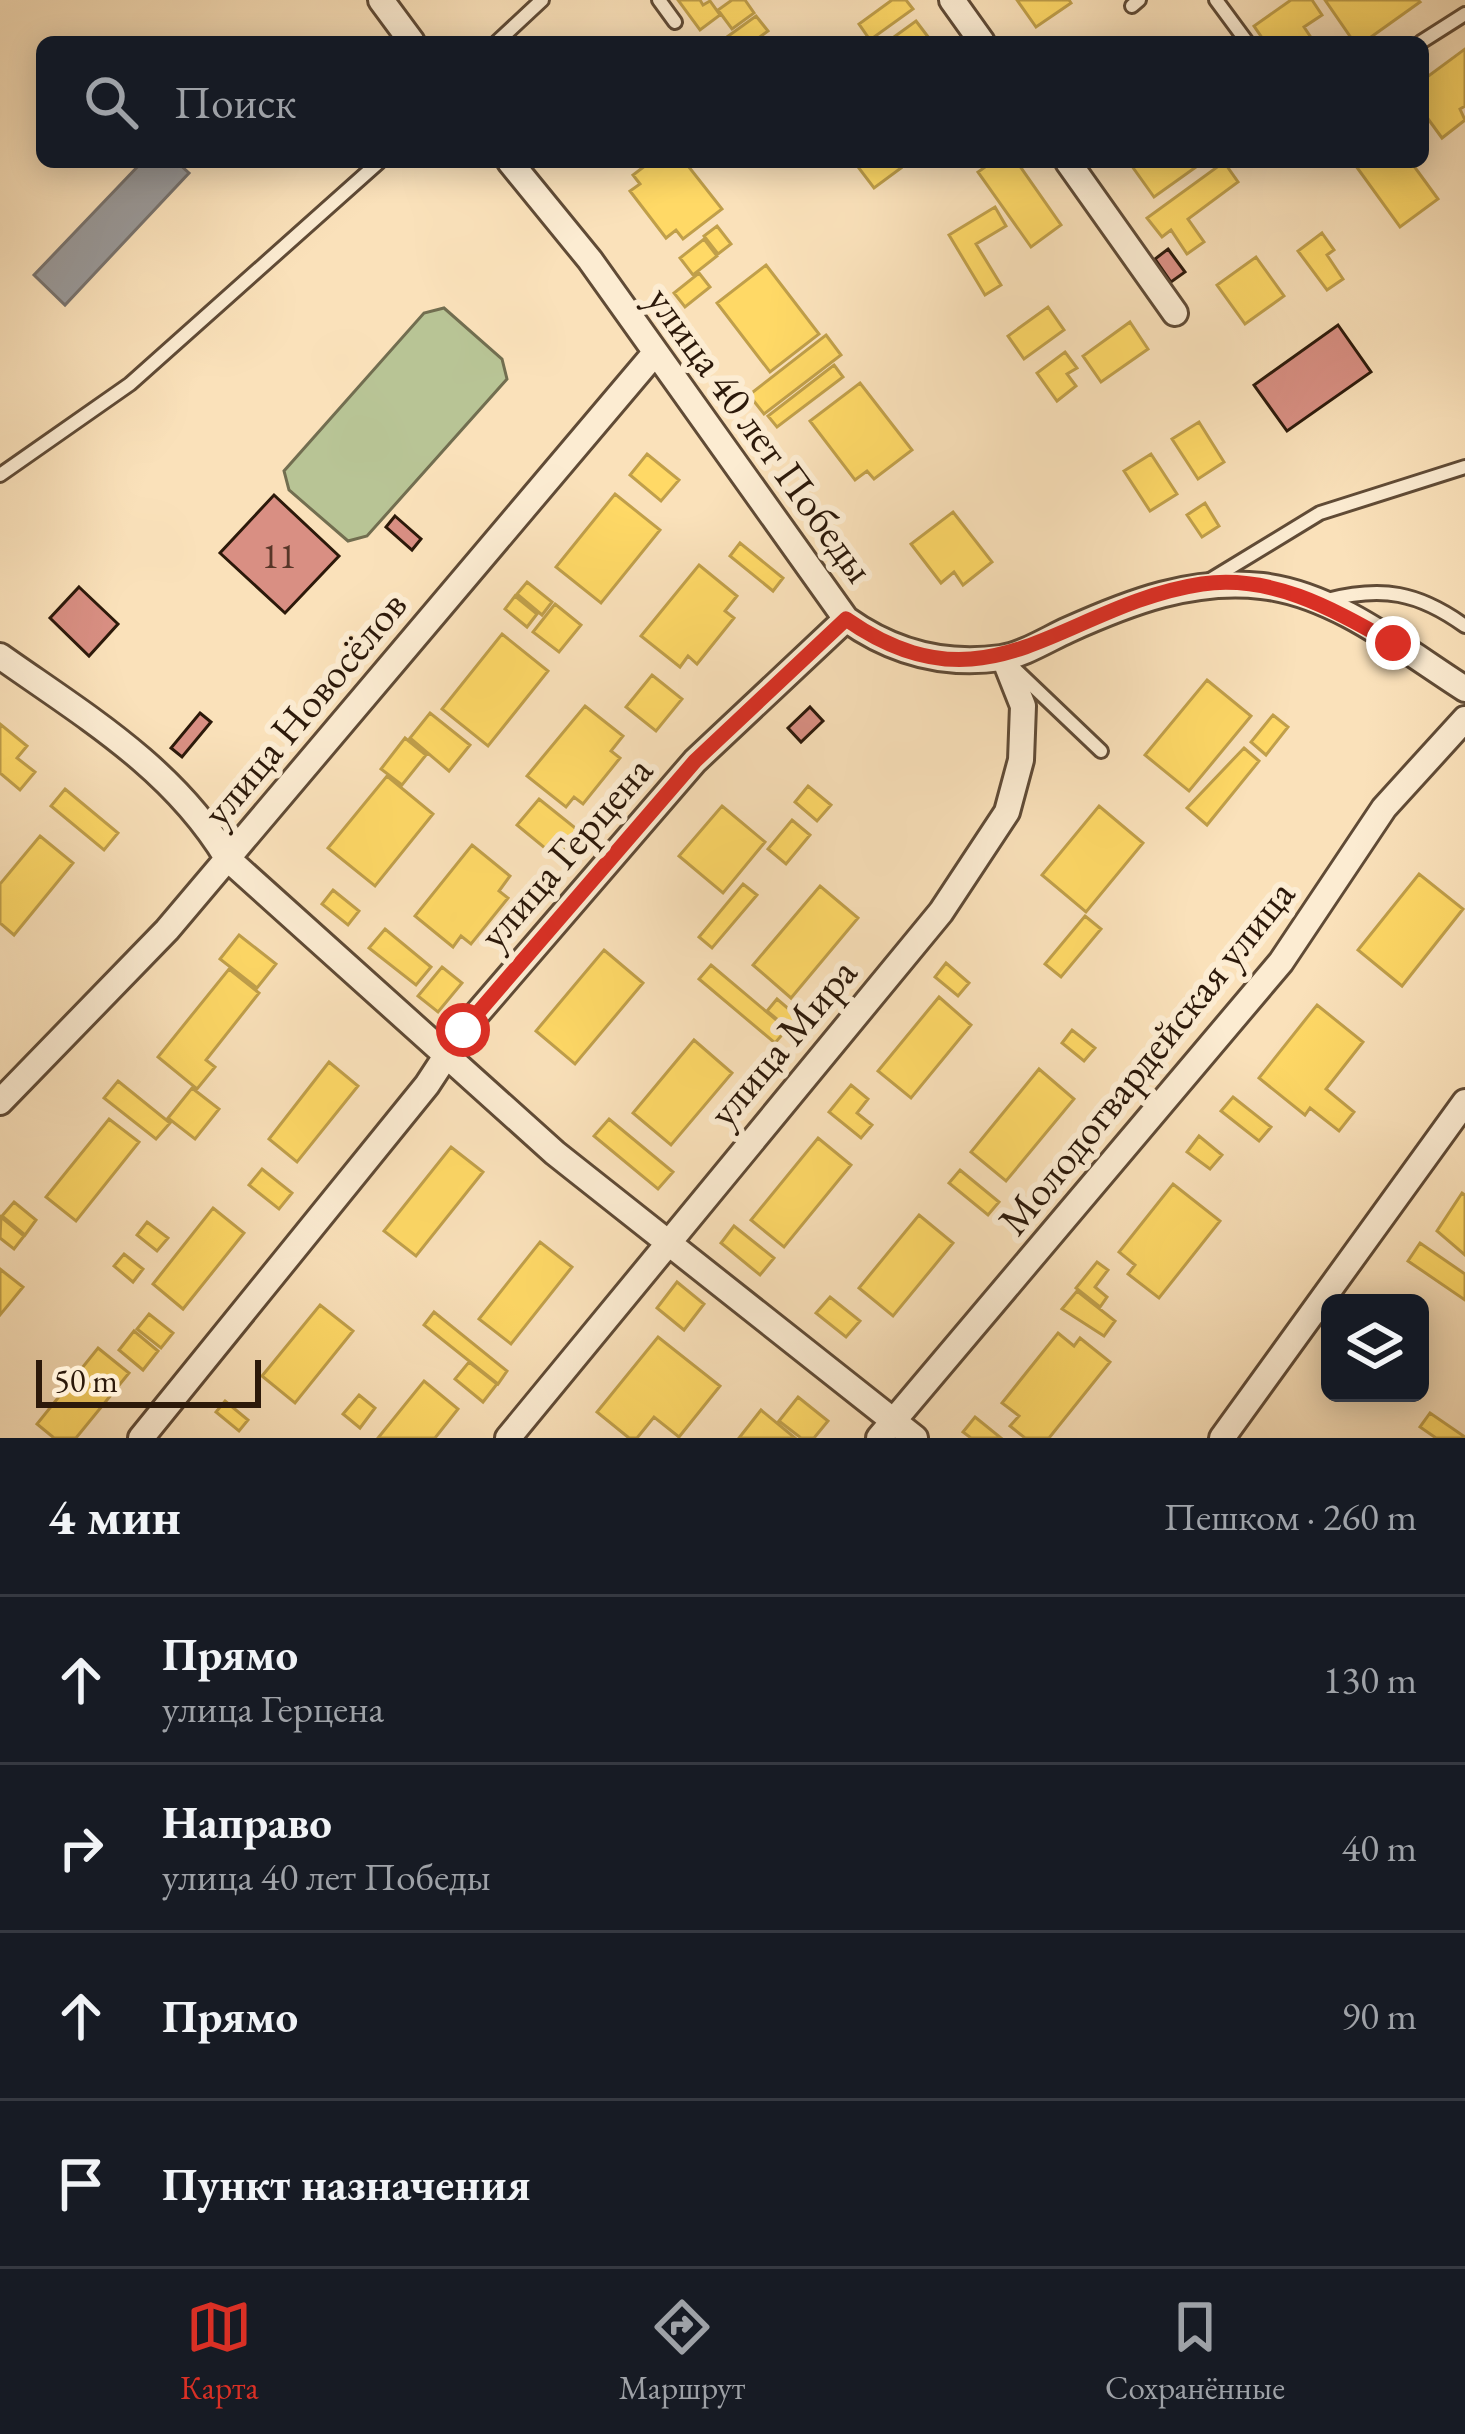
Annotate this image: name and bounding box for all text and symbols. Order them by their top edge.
search box [36,36,1429,168]
icon: search [78,69,144,135]
text: Поиск [174,73,296,131]
street label: улица 40 лет Победы [635,275,887,593]
house number: 11 [262,532,296,579]
street label: улица Новосёлов [189,579,419,837]
route end [1366,616,1420,670]
street label: улица Герцена [466,744,664,960]
street label: Молодогвардейская улица [985,868,1307,1246]
street label: улица Мира [695,946,869,1138]
route start [436,1003,490,1057]
map controls [1321,1294,1429,1402]
button: layers [1321,1294,1429,1402]
scale bar [36,1354,261,1407]
text: 50 m [54,1359,118,1402]
text: 4 мин [48,1483,181,1549]
text: Пешком · 260 m [1164,1491,1417,1542]
text: Прямо [162,1625,298,1683]
icon: ahead [48,1647,114,1713]
text: 130 m [1323,1654,1417,1705]
text: улица Герцена [162,1683,384,1734]
text: Направо [162,1793,332,1851]
icon: right [48,1815,114,1881]
text: 40 m [1341,1822,1417,1873]
text: улица 40 лет Победы [162,1851,491,1902]
icon: ahead [48,1983,114,2049]
text: Прямо [162,1987,298,2045]
text: 90 m [1341,1990,1417,2041]
icon: arrive [48,2151,114,2217]
text: Пункт назначения [162,2155,531,2213]
tab: Карта [180,2294,259,2409]
tab: Маршрут [619,2294,745,2409]
tab: Сохранённые [1105,2294,1285,2409]

